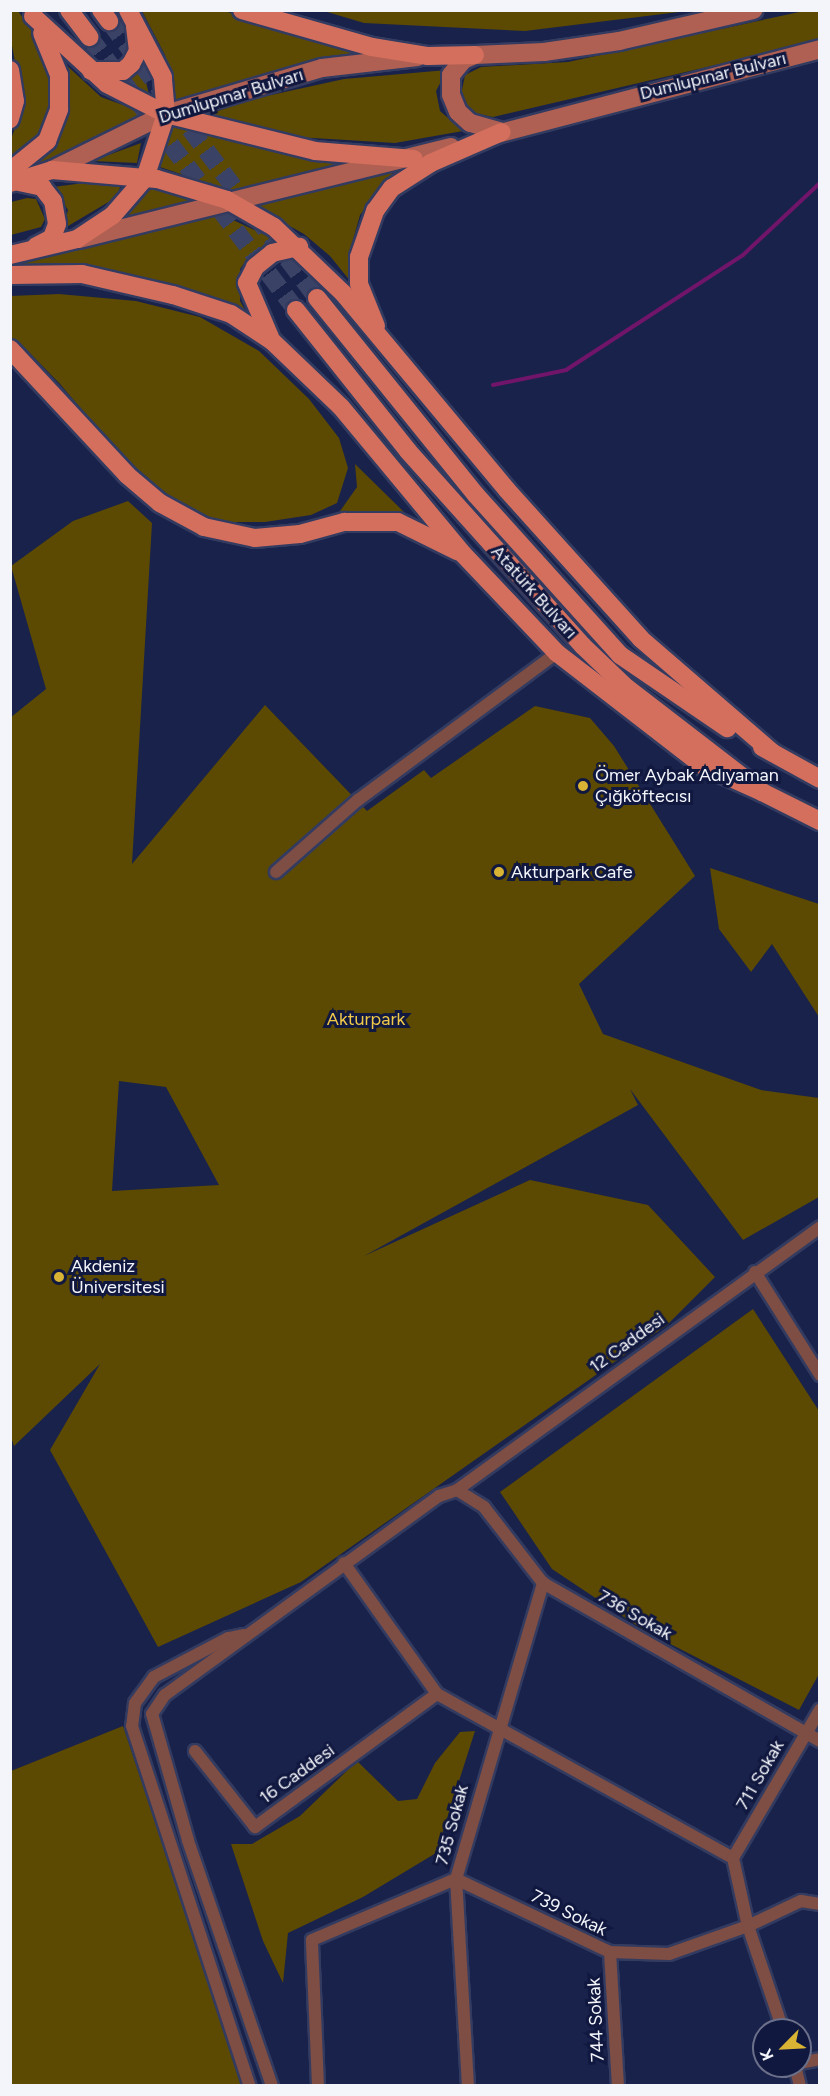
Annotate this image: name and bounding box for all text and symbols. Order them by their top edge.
street label: Dumlupınar Bulvarı [638,47,788,105]
street label: Dumlupınar Bulvarı [156,64,306,128]
street label: Atatürk Bulvarı [487,541,581,643]
place label: Ömer Aybak Adıyaman Çığköftecısı [595,765,779,808]
marker: Ömer Aybak Adıyaman Çığköftecısı [576,779,590,793]
place label: Akturpark Cafe [511,861,632,883]
marker: Akturpark Cafe [492,865,506,879]
park label: Akturpark [327,1008,405,1030]
place label: Akdeniz Üniversitesi [71,1256,165,1298]
marker: Akdeniz Üniversitesi [52,1270,66,1284]
street label: 12 Caddesi [585,1309,669,1377]
street label: 736 Sokak [594,1585,676,1645]
street label: 711 Sokak [731,1736,789,1814]
street label: 16 Caddesi [255,1739,339,1809]
street label: 735 Sokak [431,1783,473,1867]
street label: 739 Sokak [527,1885,611,1941]
street label: 744 Sokak [583,1977,609,2063]
north arrow [752,2018,812,2078]
text: K [756,2046,778,2063]

